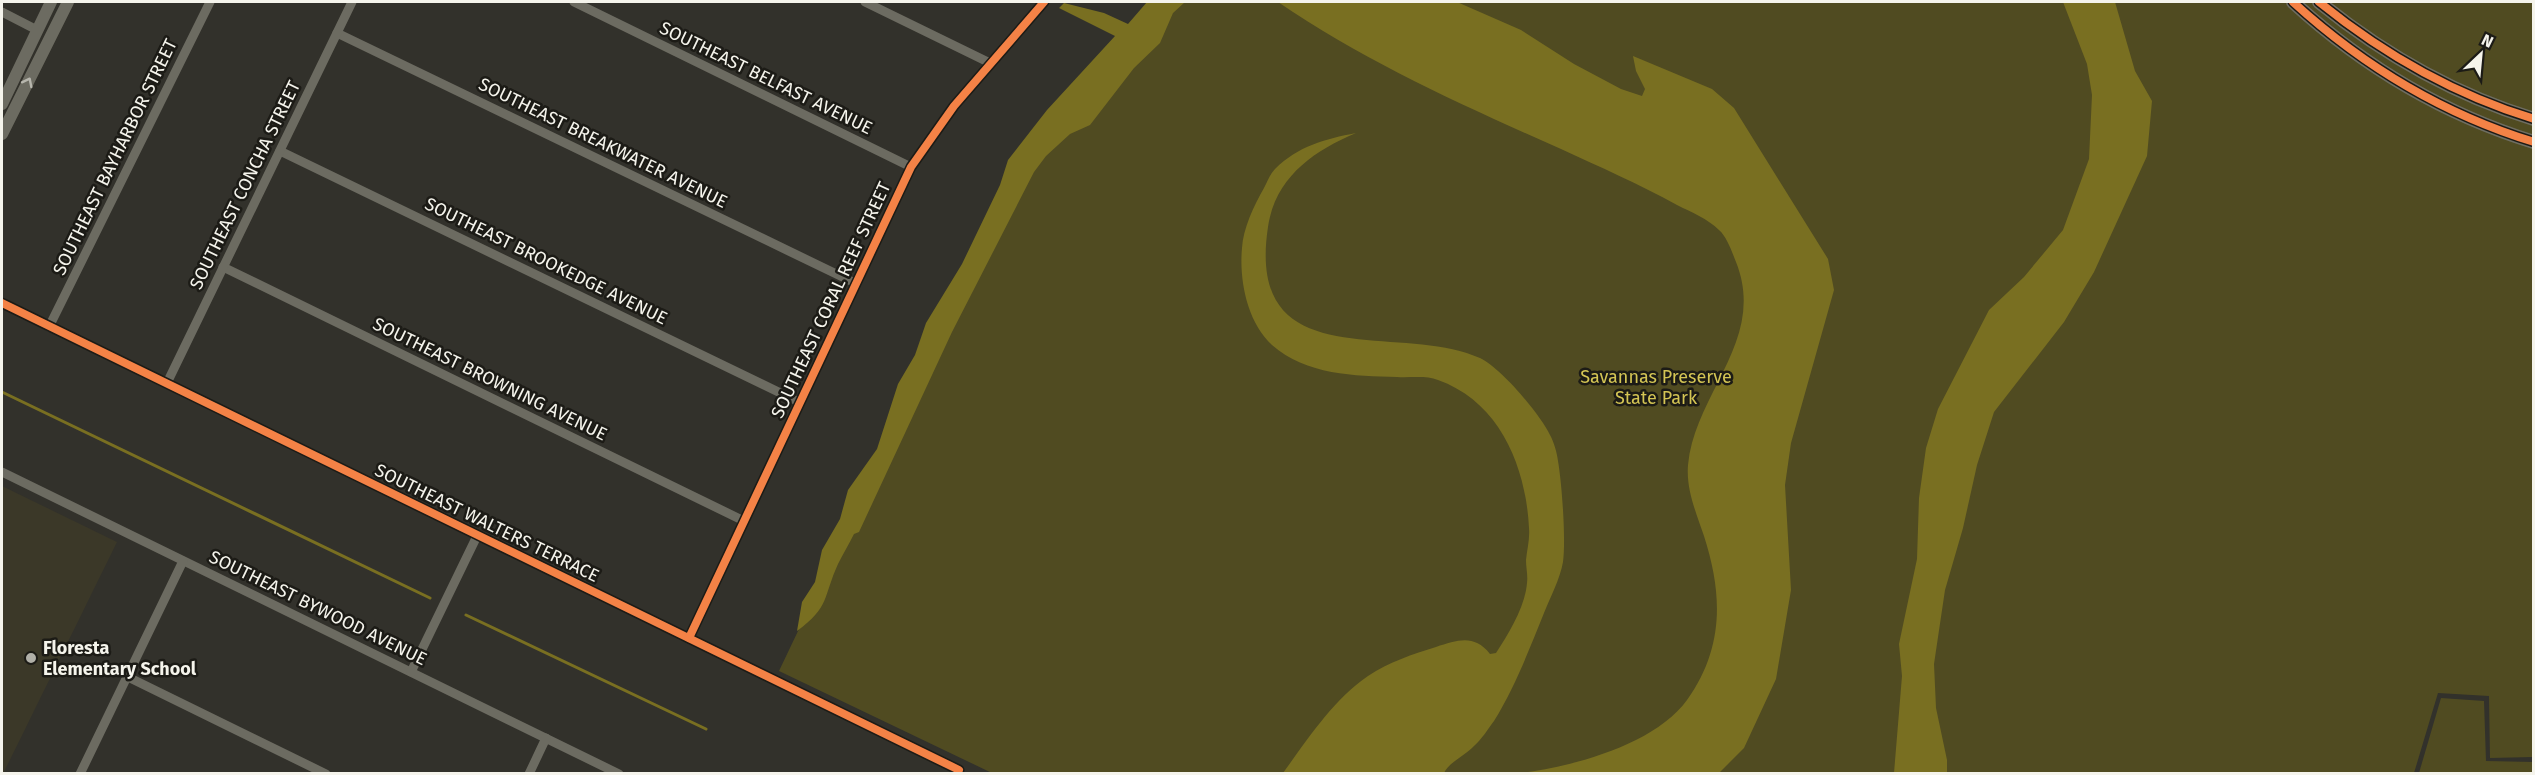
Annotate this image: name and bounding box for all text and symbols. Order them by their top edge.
street label: SOUTHEAST BELFAST AVENUE [656,17,876,139]
north arrow [2451,24,2511,84]
text: N [2478,30,2496,52]
street label: SOUTHEAST BAYHARBOR STREET [48,35,182,279]
street label: SOUTHEAST BREAKWATER AVENUE [475,73,731,213]
one-way arrow [20,77,32,88]
street label: SOUTHEAST CONCHA STREET [185,77,305,293]
street label: SOUTHEAST CORAL REEF STREET [766,178,896,422]
street label: SOUTHEAST BROOKEDGE AVENUE [421,193,671,329]
street label: SOUTHEAST BROWNING AVENUE [369,313,611,445]
park label: Savannas Preserve State Park [1580,366,1732,409]
street label: SOUTHEAST WALTERS TERRACE [371,459,603,587]
street label: SOUTHEAST BYWOOD AVENUE [206,546,430,670]
place label: Floresta Elementary School [43,637,197,680]
marker: Floresta Elementary School [24,651,38,665]

